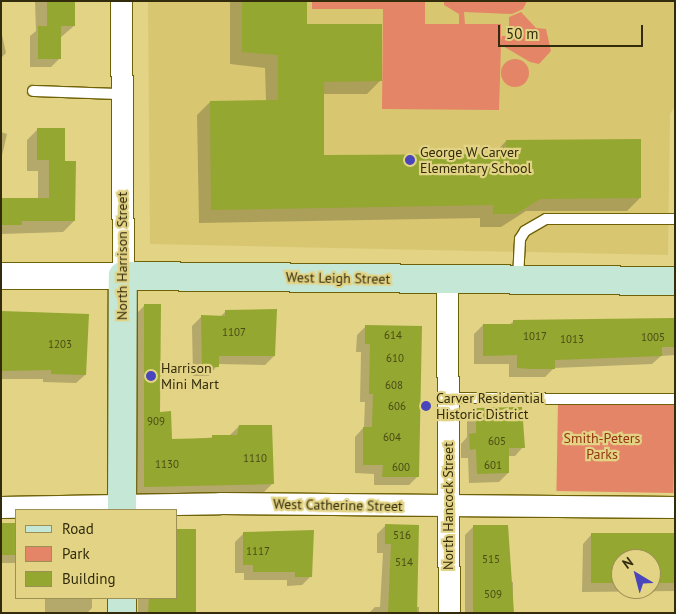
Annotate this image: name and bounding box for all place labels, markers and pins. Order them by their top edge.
place label: George W Carver Elementary School [420,144,532,176]
marker: George W Carver Elementary School [404,154,416,166]
place label: Harrison Mini Mart [161,360,219,392]
marker: Harrison Mini Mart [145,370,157,382]
place label: Carver Residential Historic District [436,390,544,422]
marker: Carver Residential Historic District [420,400,432,412]

